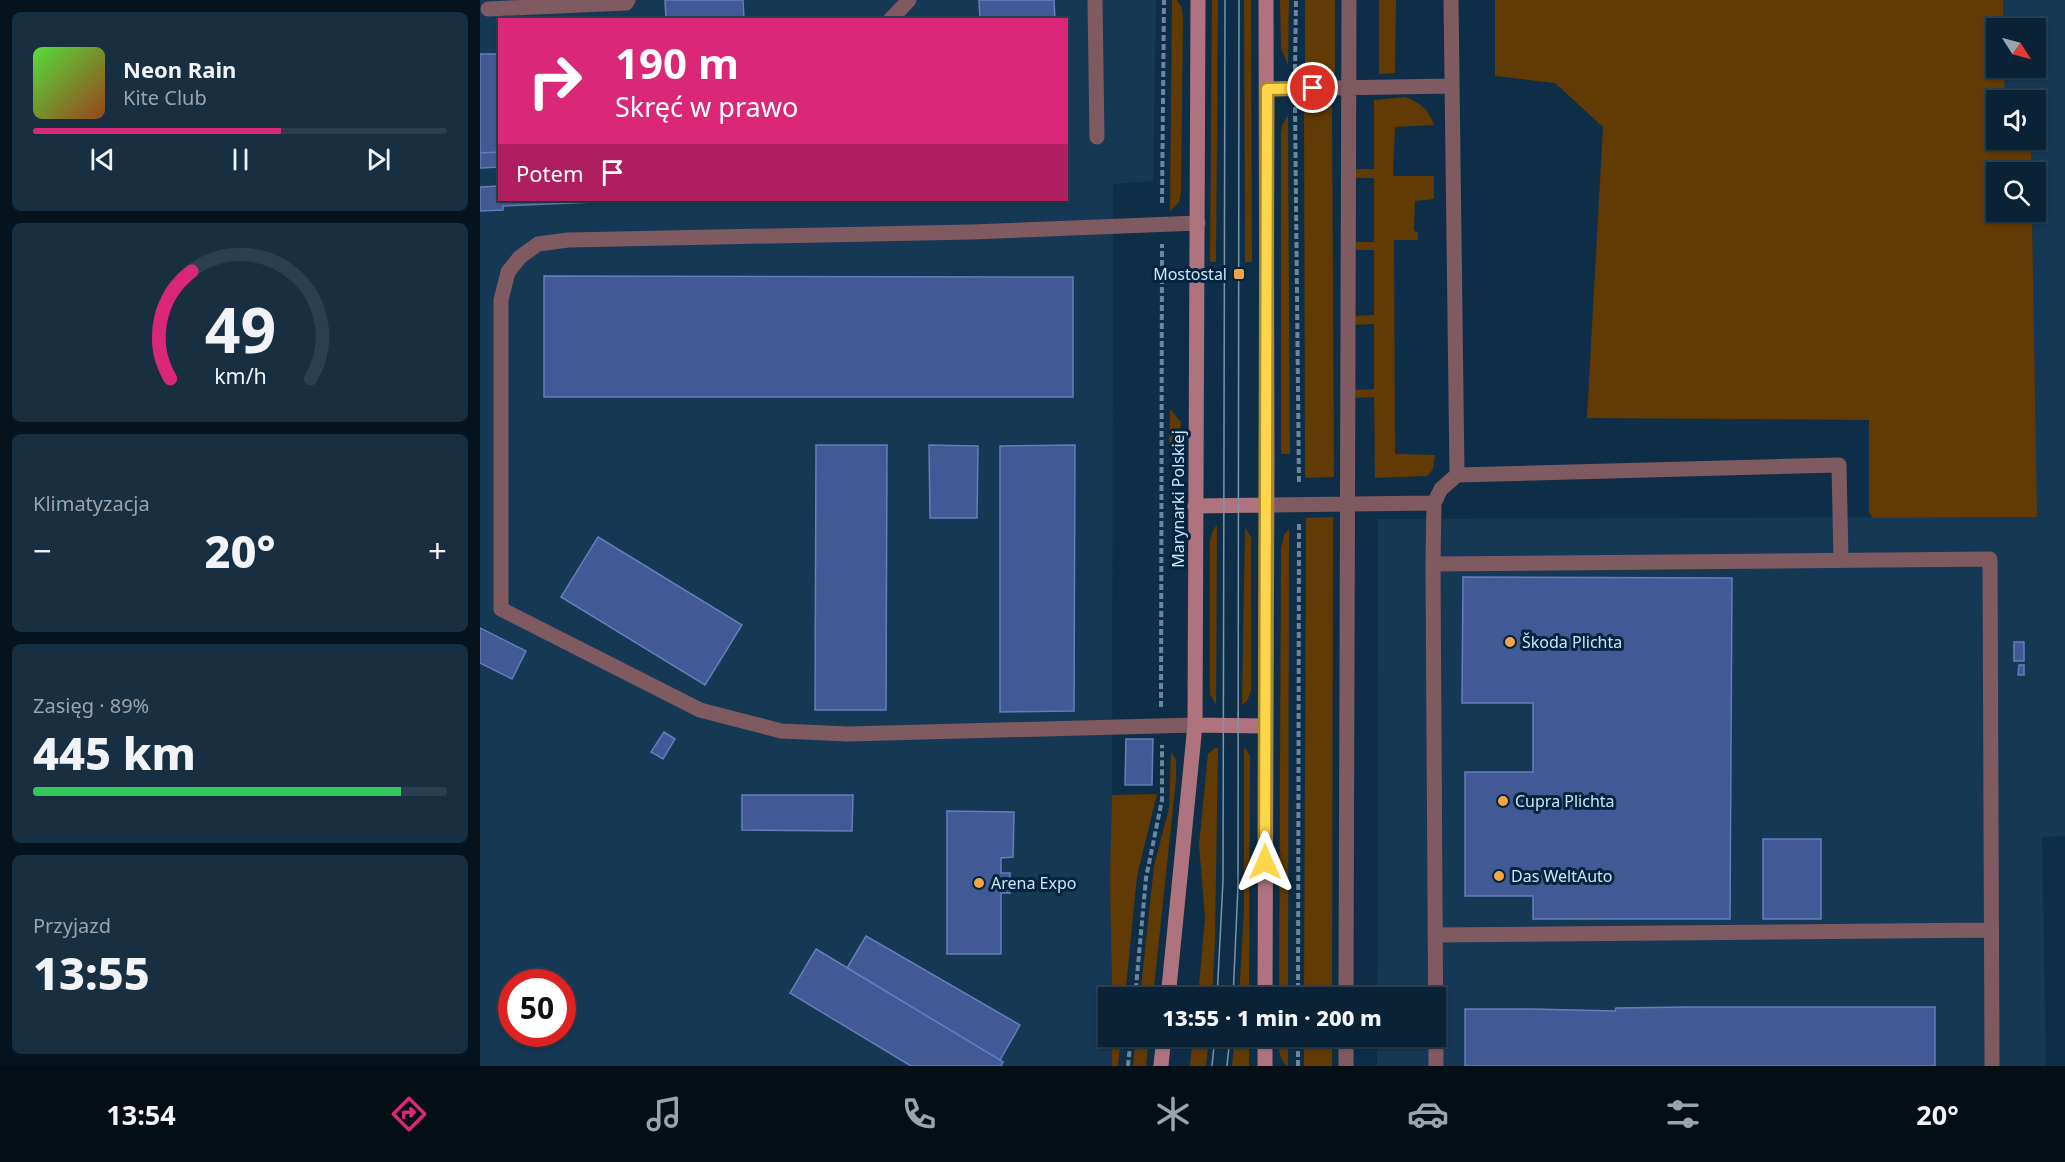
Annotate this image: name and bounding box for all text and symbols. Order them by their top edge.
north arrow [1986,18,2046,78]
map controls [1986,18,2046,222]
text: 190 m [615,34,739,91]
icon: right [516,42,594,120]
text: Neon Rain [123,54,236,84]
pin [1287,62,1338,113]
icon: arrive [1296,71,1329,104]
text: Kite Club [123,84,207,111]
text: Skręć w prawo [615,88,798,125]
button: sound [1986,90,2046,150]
icon: previous [86,143,119,176]
icon: pause [224,143,257,176]
icon: next [362,143,395,176]
icon: arrive [596,156,629,189]
text: Potem [516,158,584,188]
button: search [1986,162,2046,222]
place label: Mostostal [1153,263,1227,285]
marker: Mostostal [1232,267,1246,281]
text: 49 [204,286,276,371]
text: km/h [214,362,266,391]
street label: Marynarki Polskiej [1167,430,1189,568]
text: Klimatyzacja [33,490,150,517]
text: 20° [204,520,276,581]
text: − [33,528,52,573]
text: + [428,528,447,573]
place label: Škoda Plichta [1522,631,1622,653]
marker: Škoda Plichta [1503,635,1517,649]
text: Zasięg · 89% [33,692,149,719]
text: 445 km [33,722,196,783]
place label: Cupra Plichta [1515,790,1615,812]
marker: Cupra Plichta [1496,794,1510,808]
position arrow [1233,830,1297,894]
place label: Das WeltAuto [1511,865,1613,887]
marker: Das WeltAuto [1492,869,1506,883]
place label: Arena Expo [991,872,1076,894]
marker: Arena Expo [972,876,986,890]
text: Przyjazd [33,912,111,939]
text: 13:55 [33,942,150,1003]
speed limit sign: 50 [498,969,576,1047]
text: 13:55 · 1 min · 200 m [1162,1002,1382,1032]
icon: directions [388,1093,430,1135]
icon: music [643,1093,685,1135]
icon: phone [898,1093,940,1135]
icon: climate [1152,1093,1194,1135]
icon: car [1407,1093,1449,1135]
icon: filters [1662,1093,1704,1135]
text: 13:54 [106,1096,176,1133]
text: 20° [1916,1096,1959,1133]

